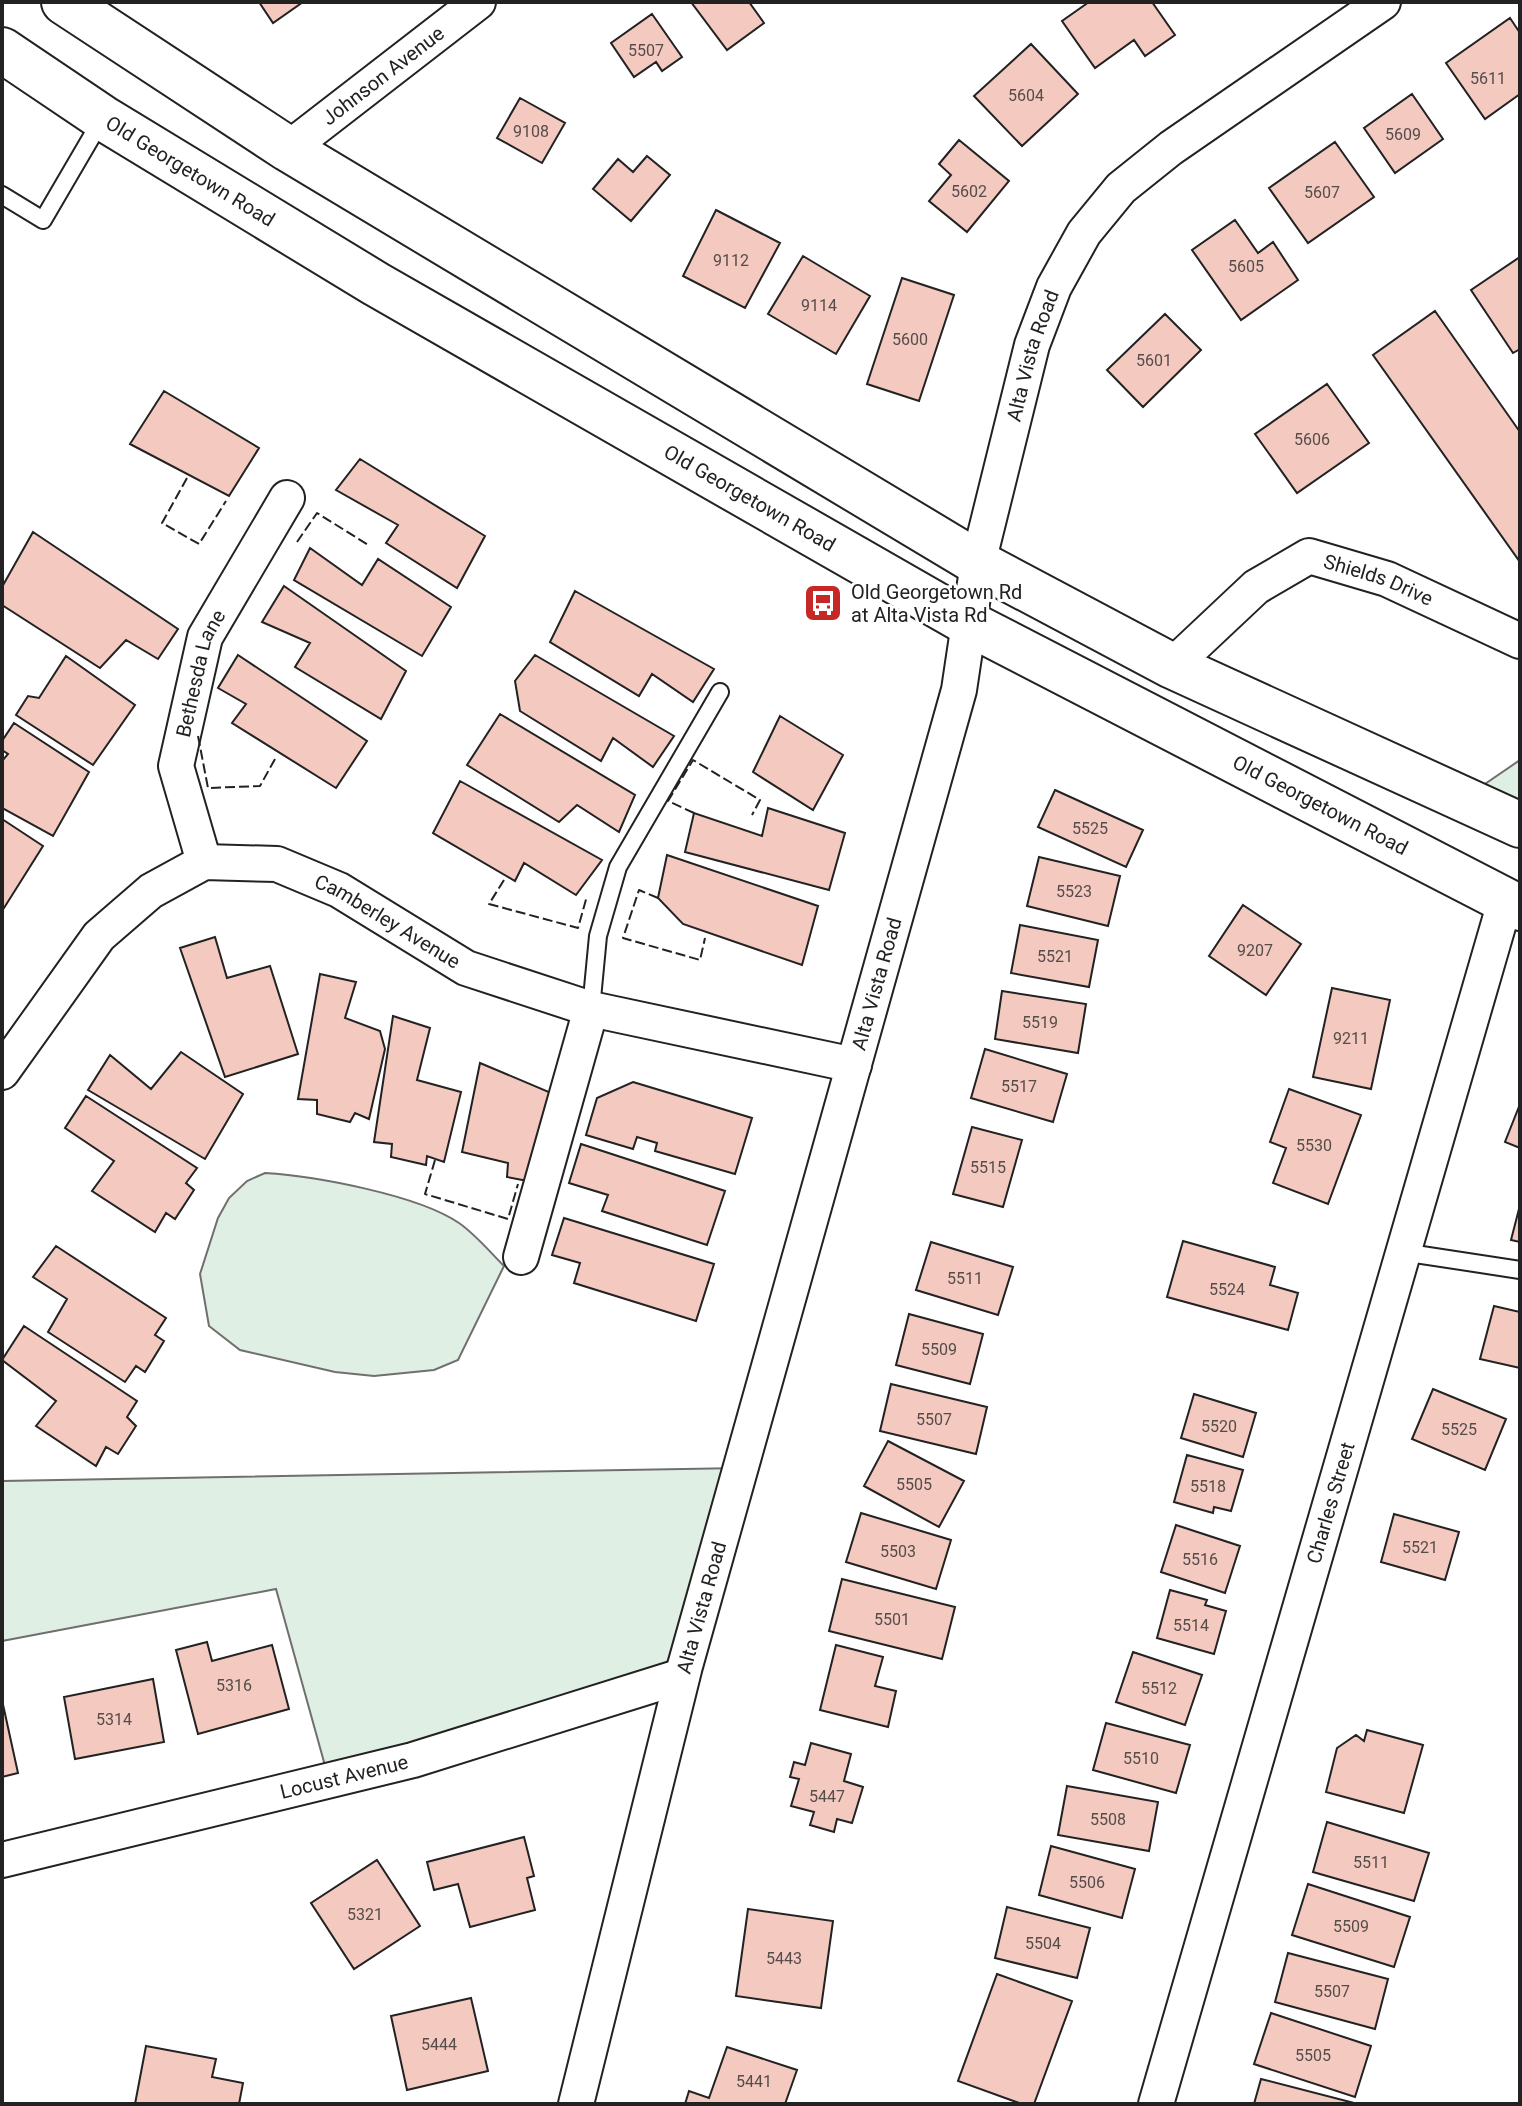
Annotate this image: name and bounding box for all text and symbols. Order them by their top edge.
street label: Johnson Avenue [317,21,449,130]
house number: 5507 [628,41,664,60]
house number: 5611 [1470,69,1506,88]
house number: 5604 [1008,86,1044,105]
street label: Old Georgetown Road [101,111,279,232]
house number: 9108 [513,122,549,141]
house number: 5609 [1385,125,1421,144]
house number: 5602 [951,182,987,201]
house number: 5607 [1304,183,1340,202]
house number: 9112 [713,251,749,270]
house number: 5605 [1228,257,1264,276]
street label: Alta Vista Road [1002,286,1064,424]
house number: 9114 [801,296,837,315]
house number: 5600 [892,330,928,349]
house number: 5601 [1136,351,1172,370]
house number: 5606 [1294,430,1330,449]
street label: Old Georgetown Road [660,440,840,557]
street label: Shields Drive [1321,549,1437,611]
place label: Old Georgetown Rd at Alta Vista Rd [851,580,1022,627]
bus stop icon: Old Georgetown Rd at Alta Vista Rd [802,582,844,624]
street label: Bethesda Lane [171,605,230,739]
street label: Old Georgetown Road [1229,750,1412,860]
house number: 5525 [1072,819,1108,838]
street label: Camberley Avenue [311,869,465,974]
house number: 5523 [1056,882,1092,901]
street label: Alta Vista Road [847,915,907,1053]
house number: 9207 [1237,941,1273,960]
house number: 5521 [1037,947,1073,966]
house number: 5519 [1022,1013,1058,1032]
house number: 9211 [1333,1029,1369,1048]
house number: 5517 [1001,1077,1037,1096]
house number: 5530 [1296,1136,1332,1155]
house number: 5515 [970,1158,1006,1177]
house number: 5511 [947,1269,983,1288]
house number: 5524 [1209,1280,1245,1299]
house number: 5509 [921,1340,957,1359]
house number: 5507 [916,1410,952,1429]
house number: 5520 [1201,1417,1237,1436]
house number: 5525 [1441,1420,1477,1439]
street label: Charles Street [1302,1439,1360,1566]
house number: 5505 [896,1475,932,1494]
house number: 5518 [1190,1477,1226,1496]
house number: 5521 [1402,1538,1438,1557]
street label: Alta Vista Road [672,1539,731,1676]
house number: 5503 [880,1542,916,1561]
house number: 5516 [1182,1550,1218,1569]
house number: 5501 [874,1610,910,1629]
house number: 5514 [1173,1616,1209,1635]
house number: 5316 [216,1676,252,1695]
house number: 5512 [1141,1679,1177,1698]
house number: 5314 [96,1710,132,1729]
house number: 5510 [1123,1749,1159,1768]
street label: Locust Avenue [278,1750,410,1804]
house number: 5447 [809,1787,845,1806]
house number: 5508 [1090,1810,1126,1829]
house number: 5511 [1353,1853,1389,1872]
house number: 5506 [1069,1873,1105,1892]
house number: 5321 [347,1905,383,1924]
house number: 5509 [1333,1917,1369,1936]
house number: 5504 [1025,1934,1061,1953]
house number: 5443 [766,1949,802,1968]
house number: 5507 [1314,1982,1350,2001]
house number: 5444 [421,2035,457,2054]
house number: 5505 [1295,2046,1331,2065]
house number: 5441 [736,2072,772,2091]

